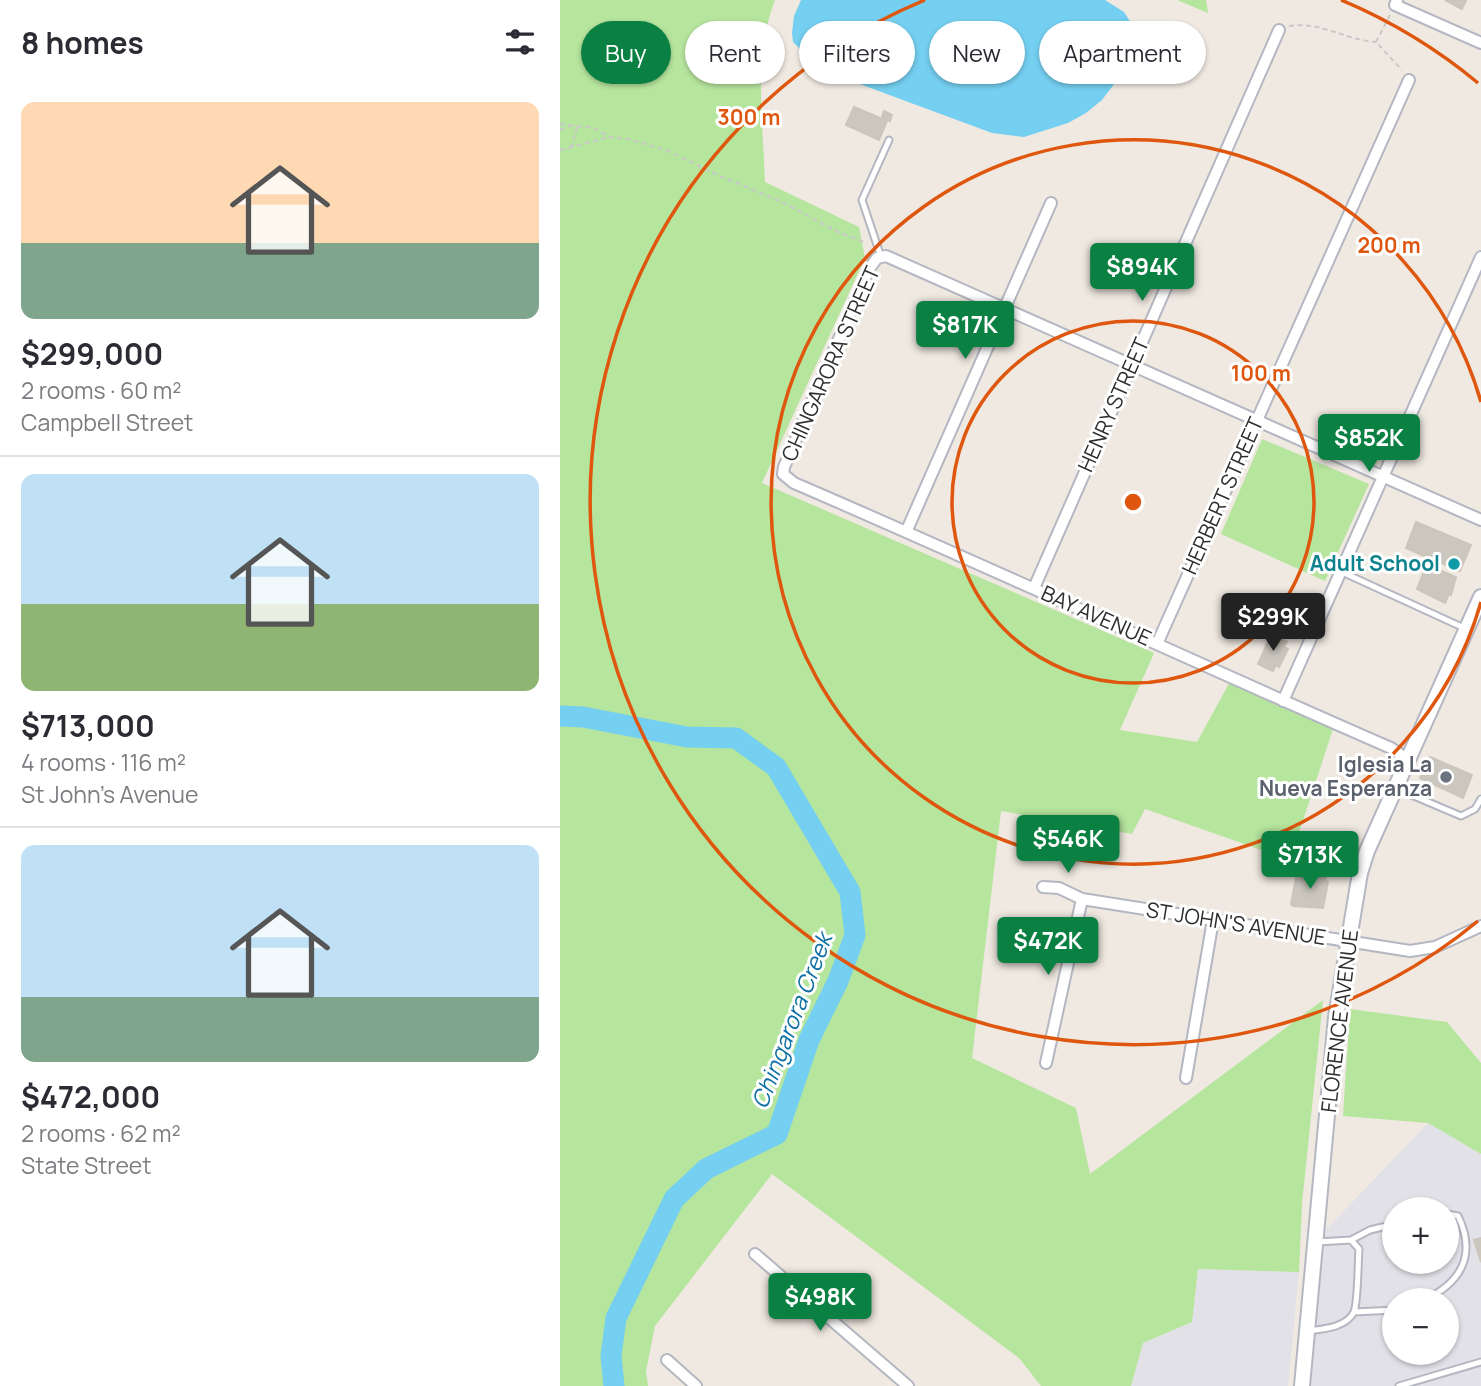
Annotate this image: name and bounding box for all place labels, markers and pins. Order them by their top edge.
pin: $894K [1093,244,1191,303]
pin: $817K [916,302,1014,361]
pin: $852K [1320,414,1418,474]
centre of rings [1121,490,1145,514]
place label: Adult School [1310,549,1440,577]
marker: Adult School [1446,556,1462,572]
pin: $299K [1224,594,1322,653]
place label: Iglesia La Nueva Esperanza [1259,750,1432,802]
marker: Iglesia La Nueva Esperanza [1438,769,1454,785]
pin: $546K [1019,816,1117,875]
pin: $713K [1261,832,1359,891]
pin: $472K [999,918,1097,977]
pin: $498K [771,1274,869,1333]

